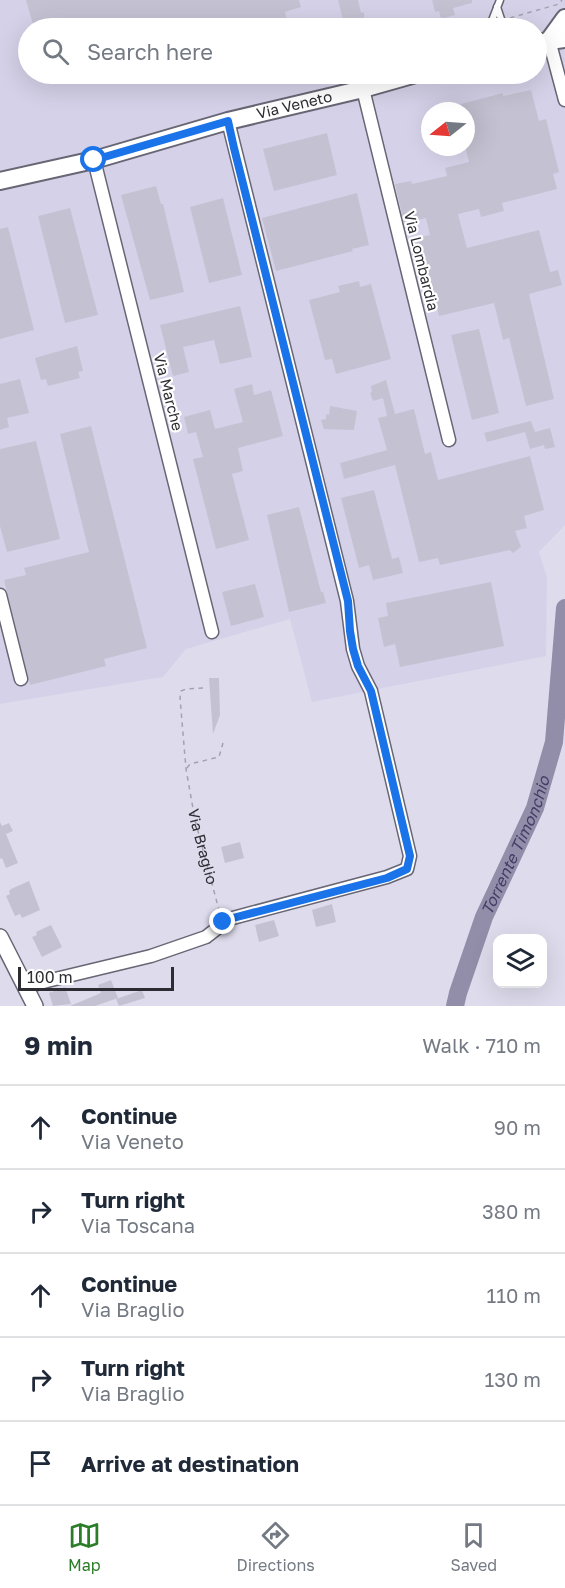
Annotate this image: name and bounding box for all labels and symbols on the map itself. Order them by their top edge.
street label: Via Veneto [254,87,334,122]
north arrow [421,102,475,156]
route start [80,146,106,172]
street label: Via Lombardia [401,209,443,312]
street label: Via Marche [151,351,187,433]
water label: Torrente Timonchio [476,772,554,918]
street label: Via Braglio [185,807,222,886]
route end [209,908,235,934]
scale bar [18,964,174,992]

